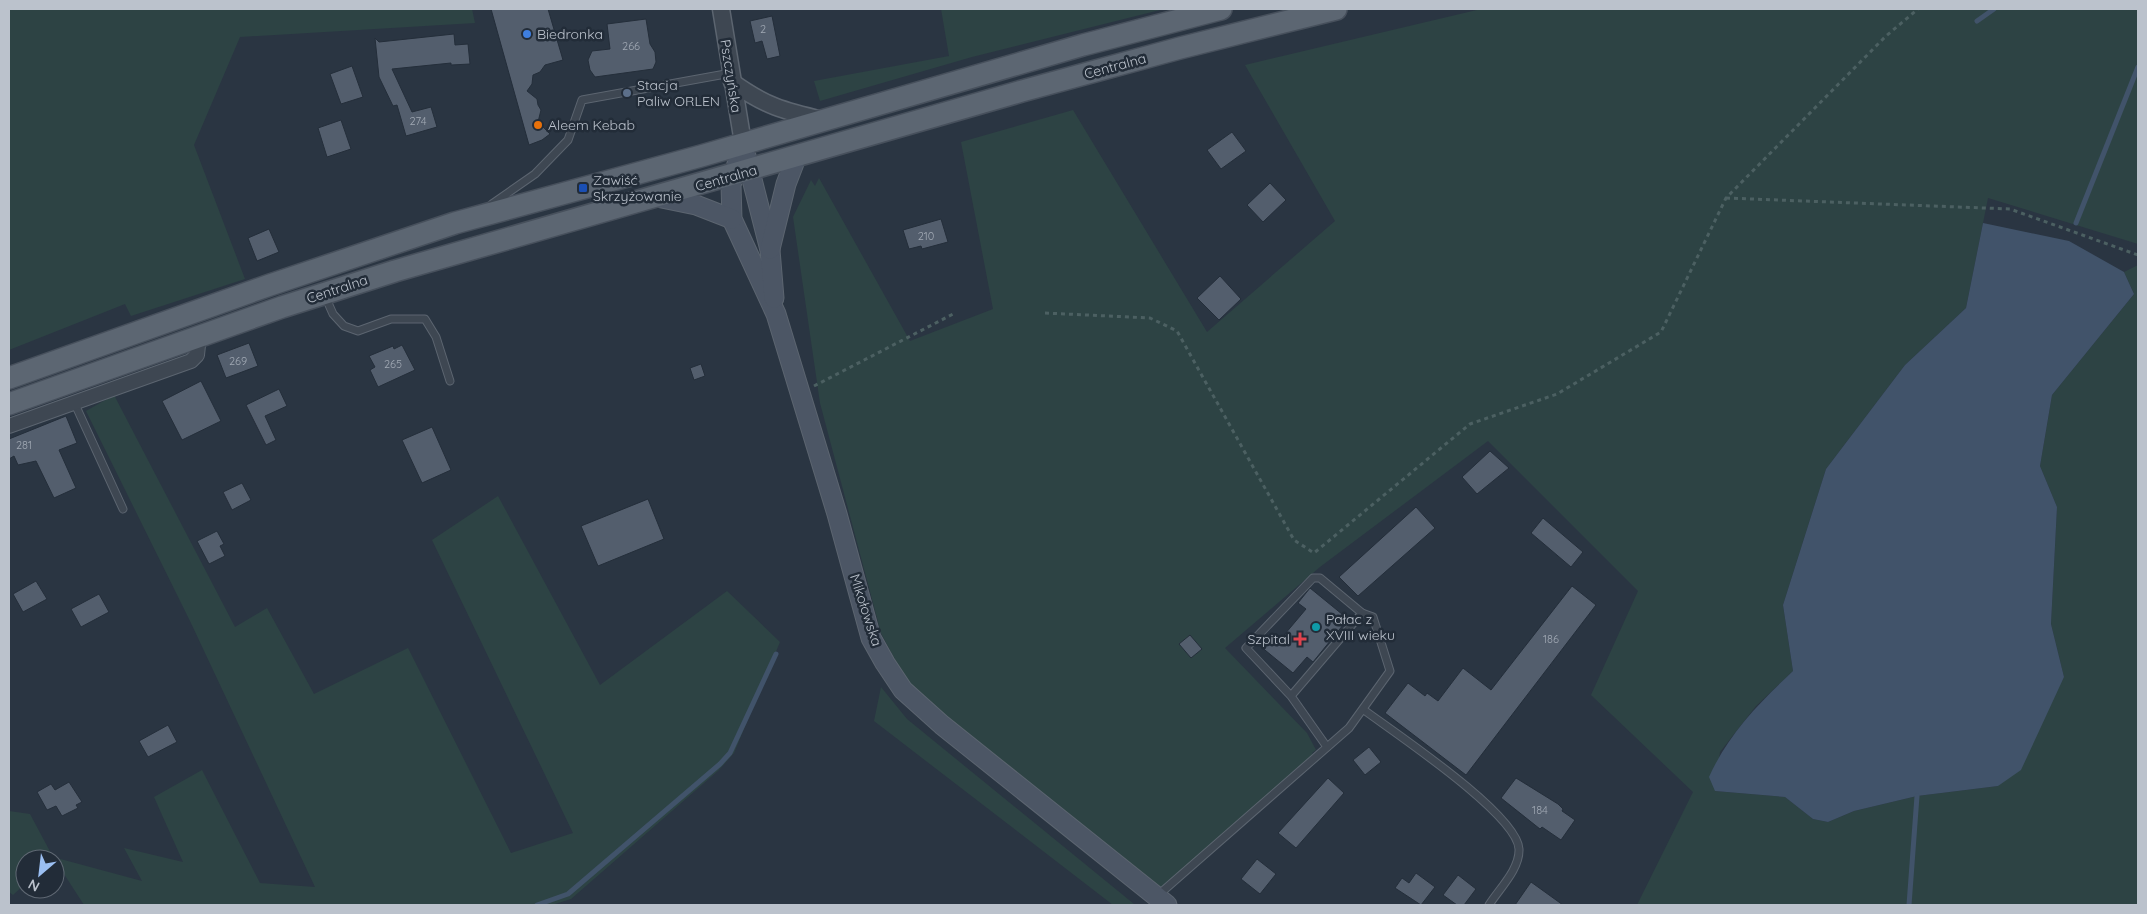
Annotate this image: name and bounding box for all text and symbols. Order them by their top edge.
house number: 2 [760,22,766,36]
place label: Biedronka [537,25,603,43]
marker: Biedronka [521,28,533,40]
street label: Pszczyńska [716,38,746,114]
house number: 266 [622,39,640,53]
street label: Centralna [1082,49,1148,83]
place label: Stacja Paliw ORLEN [637,76,720,110]
marker: Stacja Paliw ORLEN [621,87,633,99]
house number: 274 [410,114,427,128]
place label: Aleem Kebab [548,116,635,134]
marker: Aleem Kebab [532,119,544,131]
street label: Centralna [693,161,759,195]
place label: Zawiść Skrzyżowanie [593,171,682,205]
marker: Zawiść Skrzyżowanie [577,182,589,194]
house number: 210 [918,229,934,243]
street label: Centralna [304,271,370,307]
house number: 269 [229,354,247,368]
house number: 265 [384,357,402,371]
house number: 281 [16,438,32,452]
street label: Mikołowska [846,572,886,648]
place label: Pałac z XVIII wieku [1326,610,1395,644]
marker: Pałac z XVIII wieku [1310,621,1322,633]
place label: Szpital [1247,630,1290,648]
house number: 186 [1543,632,1559,646]
marker: Szpital [1294,633,1306,645]
house number: 184 [1532,803,1548,817]
north arrow [15,849,65,899]
text: N [25,875,43,896]

